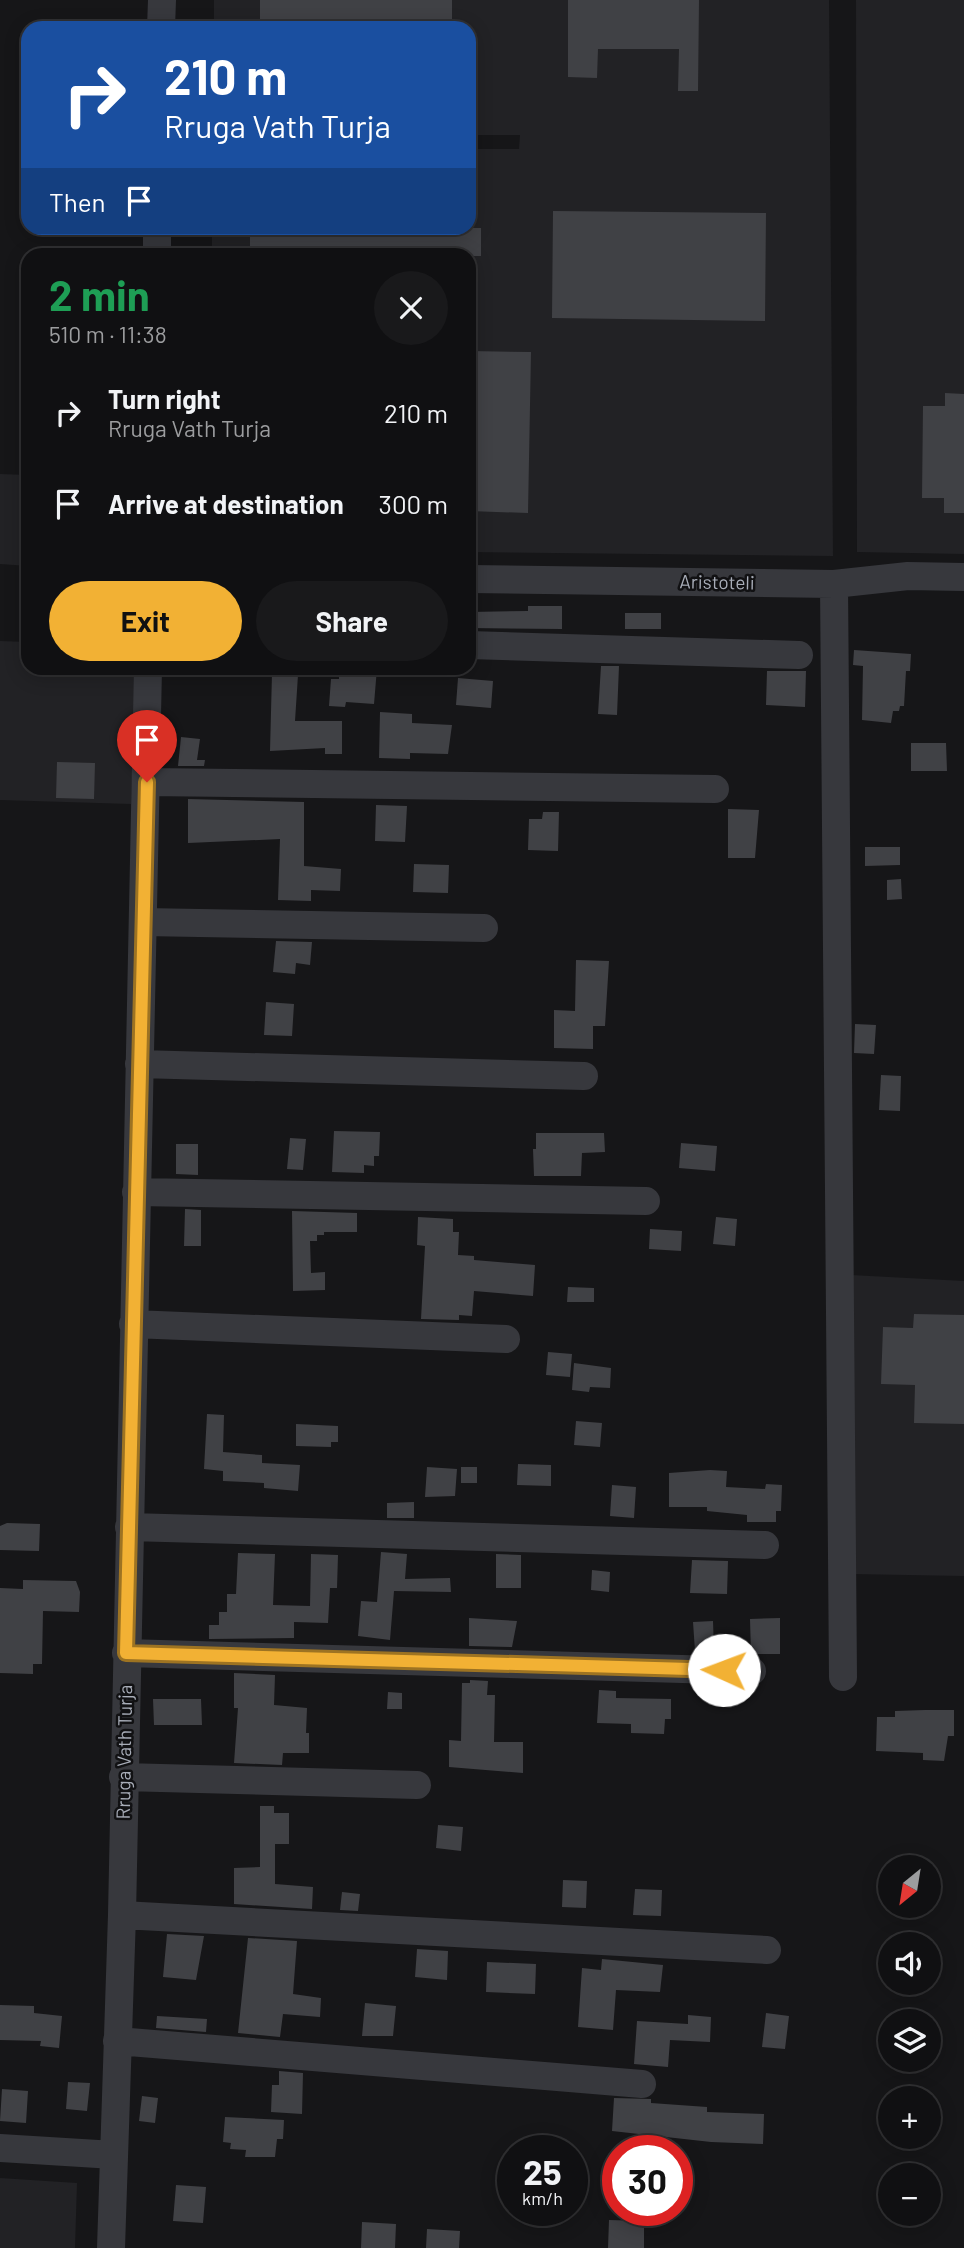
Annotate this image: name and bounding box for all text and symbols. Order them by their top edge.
text: 210 m [164,46,287,105]
icon: right [49,49,140,140]
text: Rruga Vath Turja [164,106,391,144]
icon: arrive [120,182,158,220]
text: Then [49,186,106,217]
text: 2 min [49,269,150,319]
button: close [374,271,448,345]
text: 510 m · 11:38 [49,320,167,348]
text: Turn right [108,383,221,414]
icon: right [49,394,87,432]
text: 210 m [384,397,448,428]
text: Rruga Vath Turja [108,414,271,442]
icon: arrive [49,485,87,523]
text: Arrive at destination [108,488,344,519]
text: 300 m [379,488,448,519]
street label: Aristoteli [679,569,755,594]
button: Exit [49,581,242,661]
button: Share [256,581,448,661]
pin [117,710,177,782]
icon: arrive [128,721,166,759]
position arrow [687,1633,761,1707]
street label: Rruga Vath Turja [111,1684,136,1820]
north arrow [878,1855,942,1918]
map controls [878,1855,941,2226]
button: sound [878,1932,941,1995]
button: layers [878,2009,941,2072]
button: + [878,2086,941,2149]
speed limit sign: 30 [602,2135,693,2226]
text: 25 [523,2150,562,2192]
button: − [878,2163,941,2226]
text: km/h [522,2187,563,2209]

